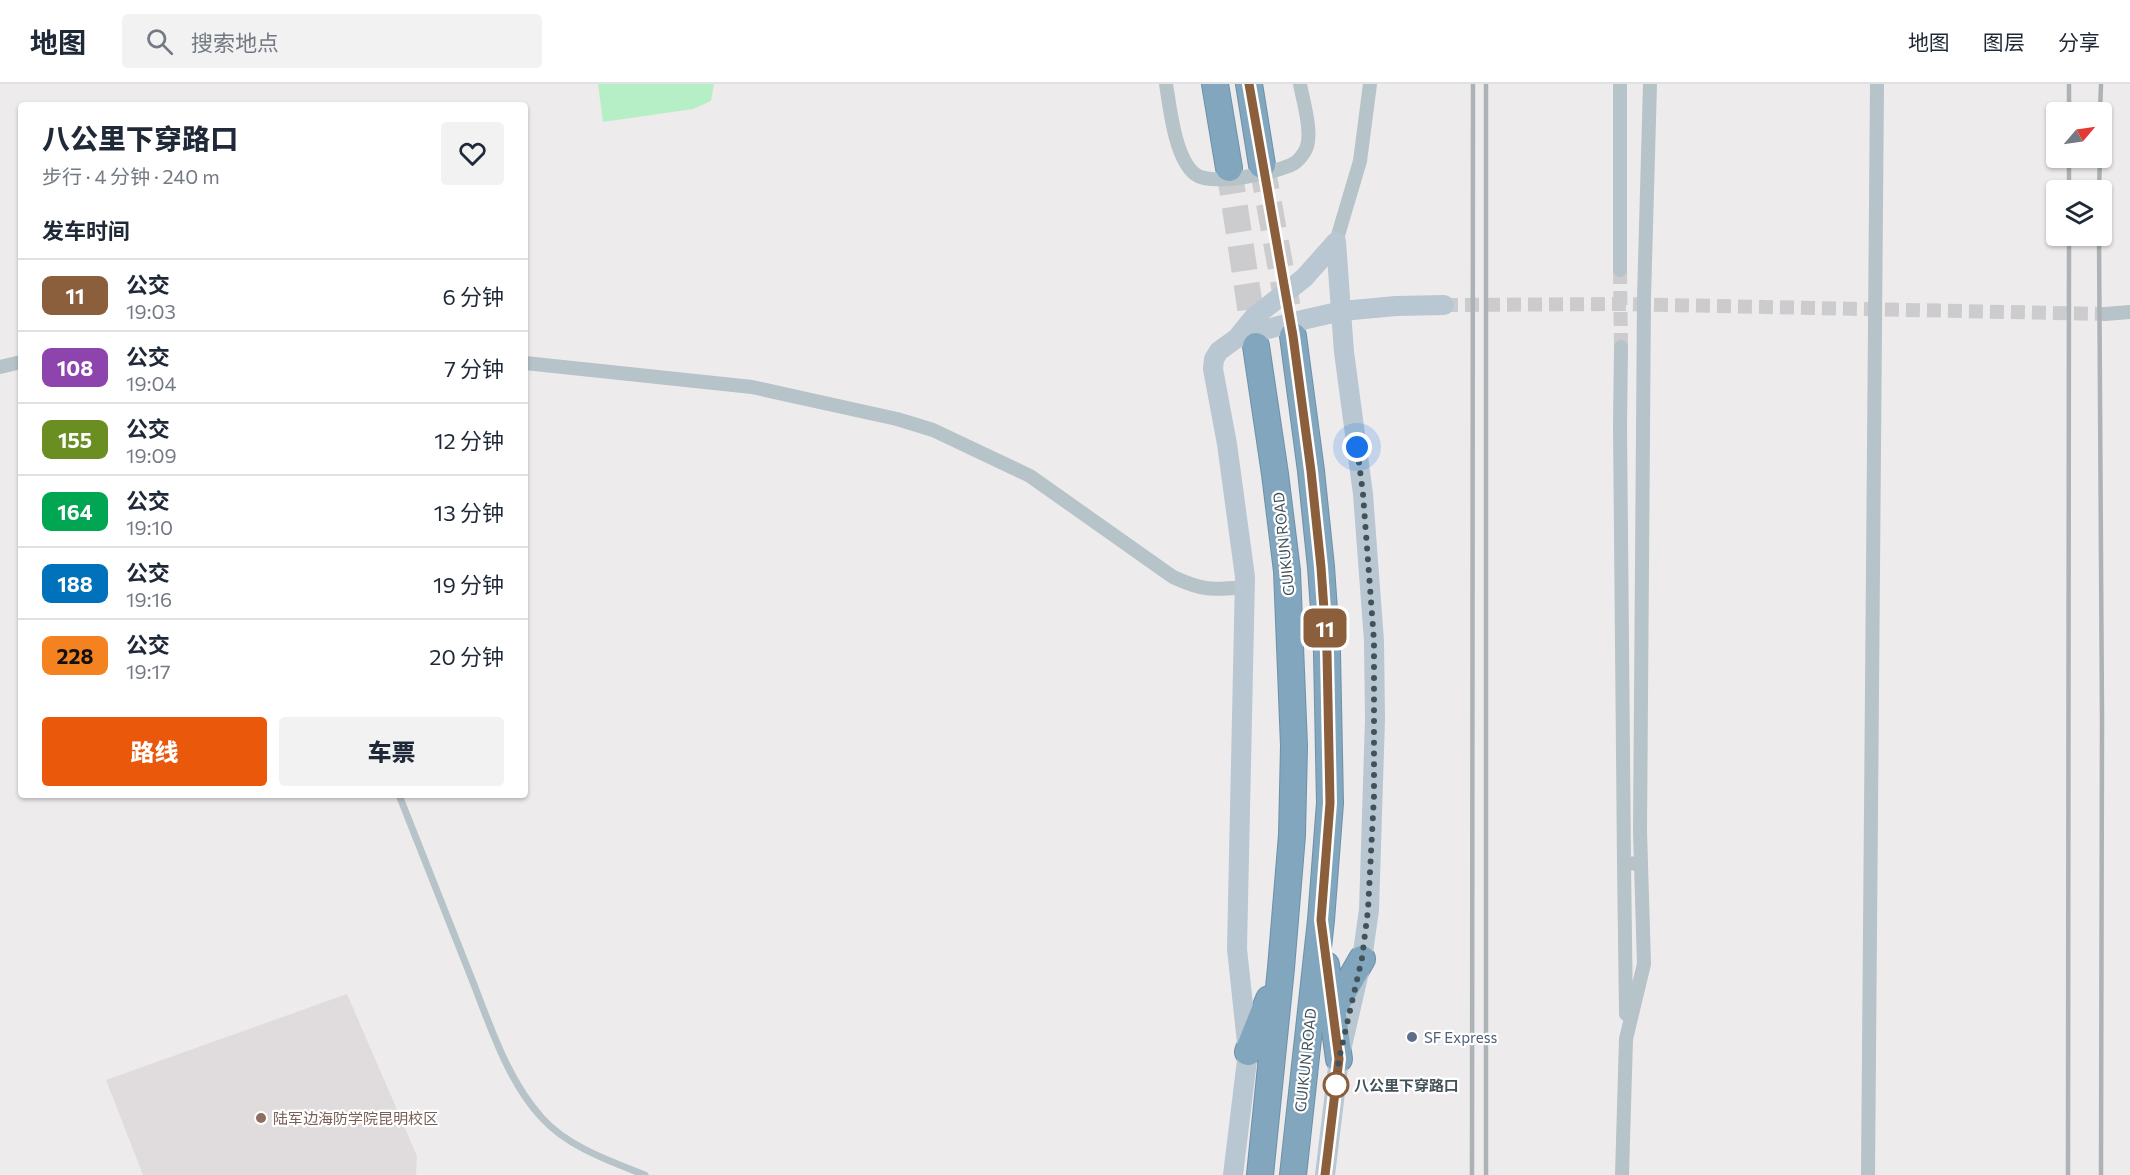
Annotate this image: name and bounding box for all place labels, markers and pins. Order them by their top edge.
place label: SF Express [1424,1028,1497,1046]
marker: SF Express [1405,1030,1419,1044]
marker: 八公里下穿路口 [1323,1072,1349,1098]
place label: 八公里下穿路口 [1354,1076,1459,1094]
place label: 陆军边海防学院昆明校区 [273,1109,438,1127]
marker: 陆军边海防学院昆明校区 [254,1111,268,1125]

